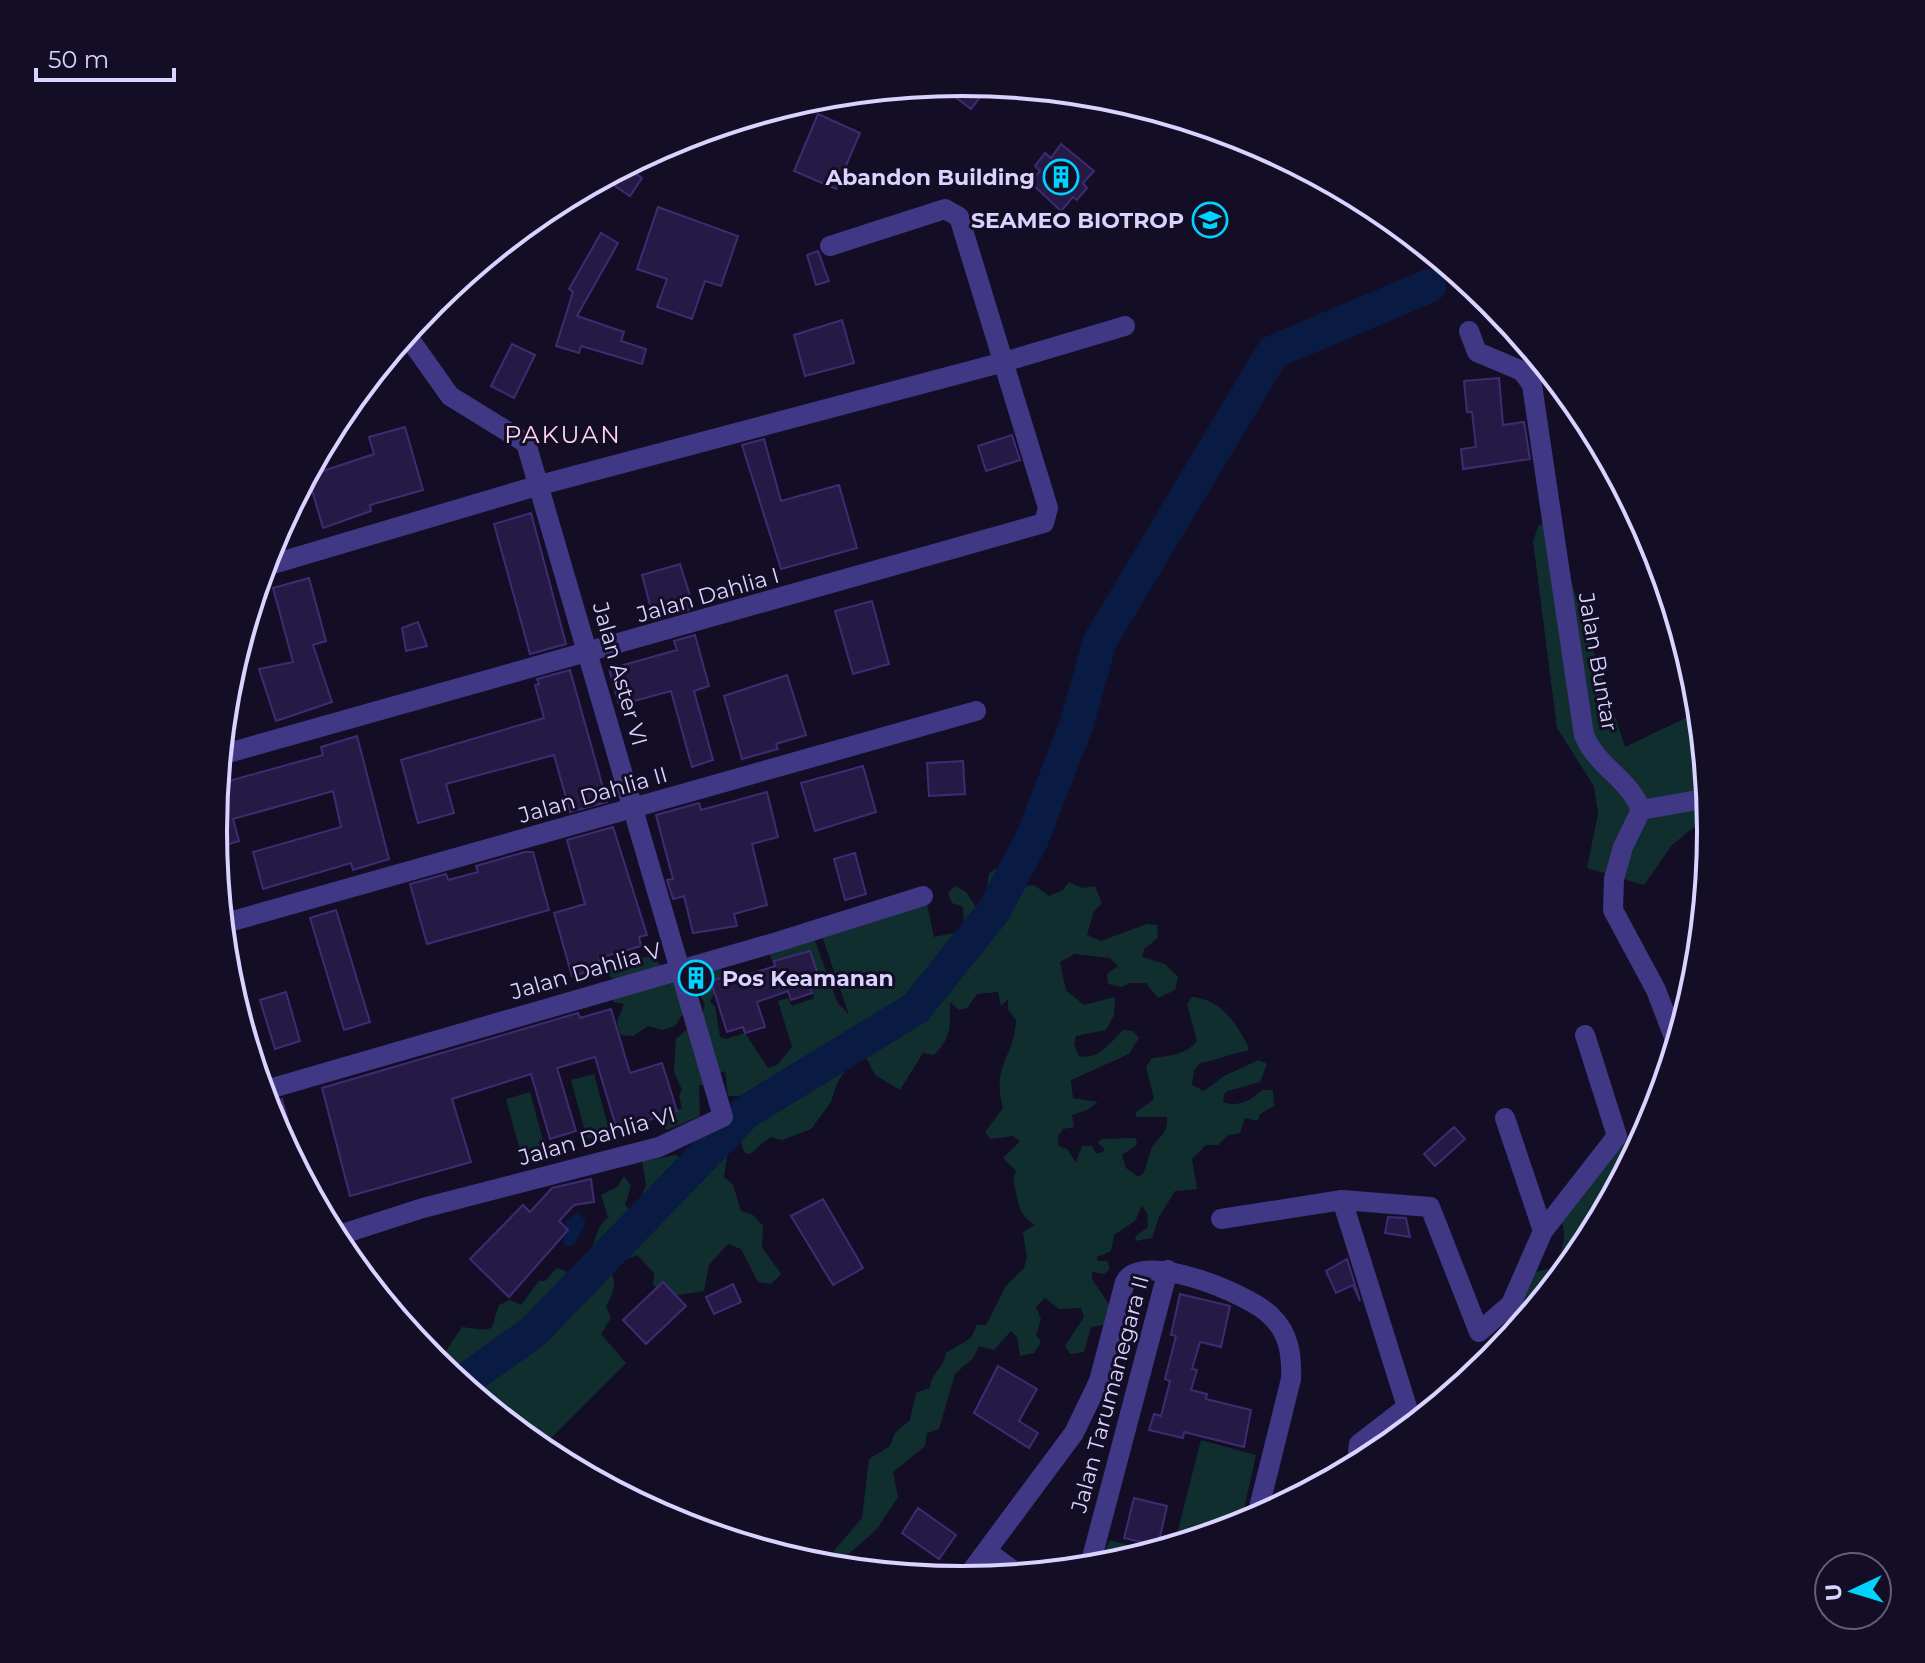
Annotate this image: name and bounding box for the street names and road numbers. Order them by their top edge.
street label: Jalan Dahlia I [633,562,782,628]
street label: Jalan Buntar [1572,590,1623,733]
street label: Jalan Aster VI [586,598,653,749]
street label: Jalan Dahlia II [515,761,670,829]
street label: Jalan Dahlia V [507,936,665,1006]
street label: Jalan Dahlia VI [515,1101,678,1172]
street label: Jalan Tarumanegara II [1065,1272,1155,1517]

